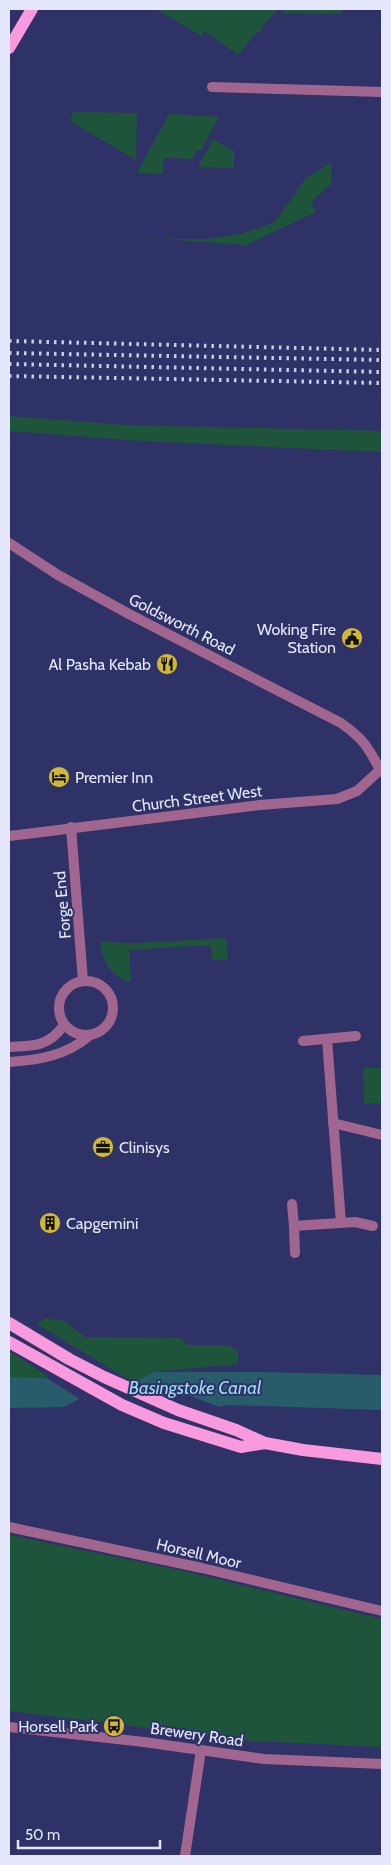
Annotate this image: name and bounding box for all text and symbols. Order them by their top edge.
street label: Goldsworth Road [126,590,238,659]
place label: Woking Fire Station [257,620,336,657]
public building icon: Woking Fire Station [340,626,364,650]
restaurant icon: Al Pasha Kebab [155,652,179,676]
place label: Al Pasha Kebab [49,655,151,674]
hotel icon: Premier Inn [47,765,71,789]
place label: Premier Inn [75,768,153,787]
street label: Church Street West [131,781,264,816]
street label: Forge End [50,870,75,940]
office icon: Clinisys [91,1135,115,1159]
place label: Clinisys [119,1138,170,1157]
building icon: Capgemini [38,1211,62,1235]
place label: Capgemini [66,1214,138,1233]
water label: Basingstoke Canal [129,1377,262,1399]
street label: Horsell Moor [155,1535,244,1573]
bus stop icon: Horsell Park [102,1714,126,1738]
place label: Horsell Park [18,1717,99,1736]
street label: Brewery Road [149,1719,245,1750]
scale bar [18,1818,160,1850]
text: 50 m [25,1826,60,1844]

